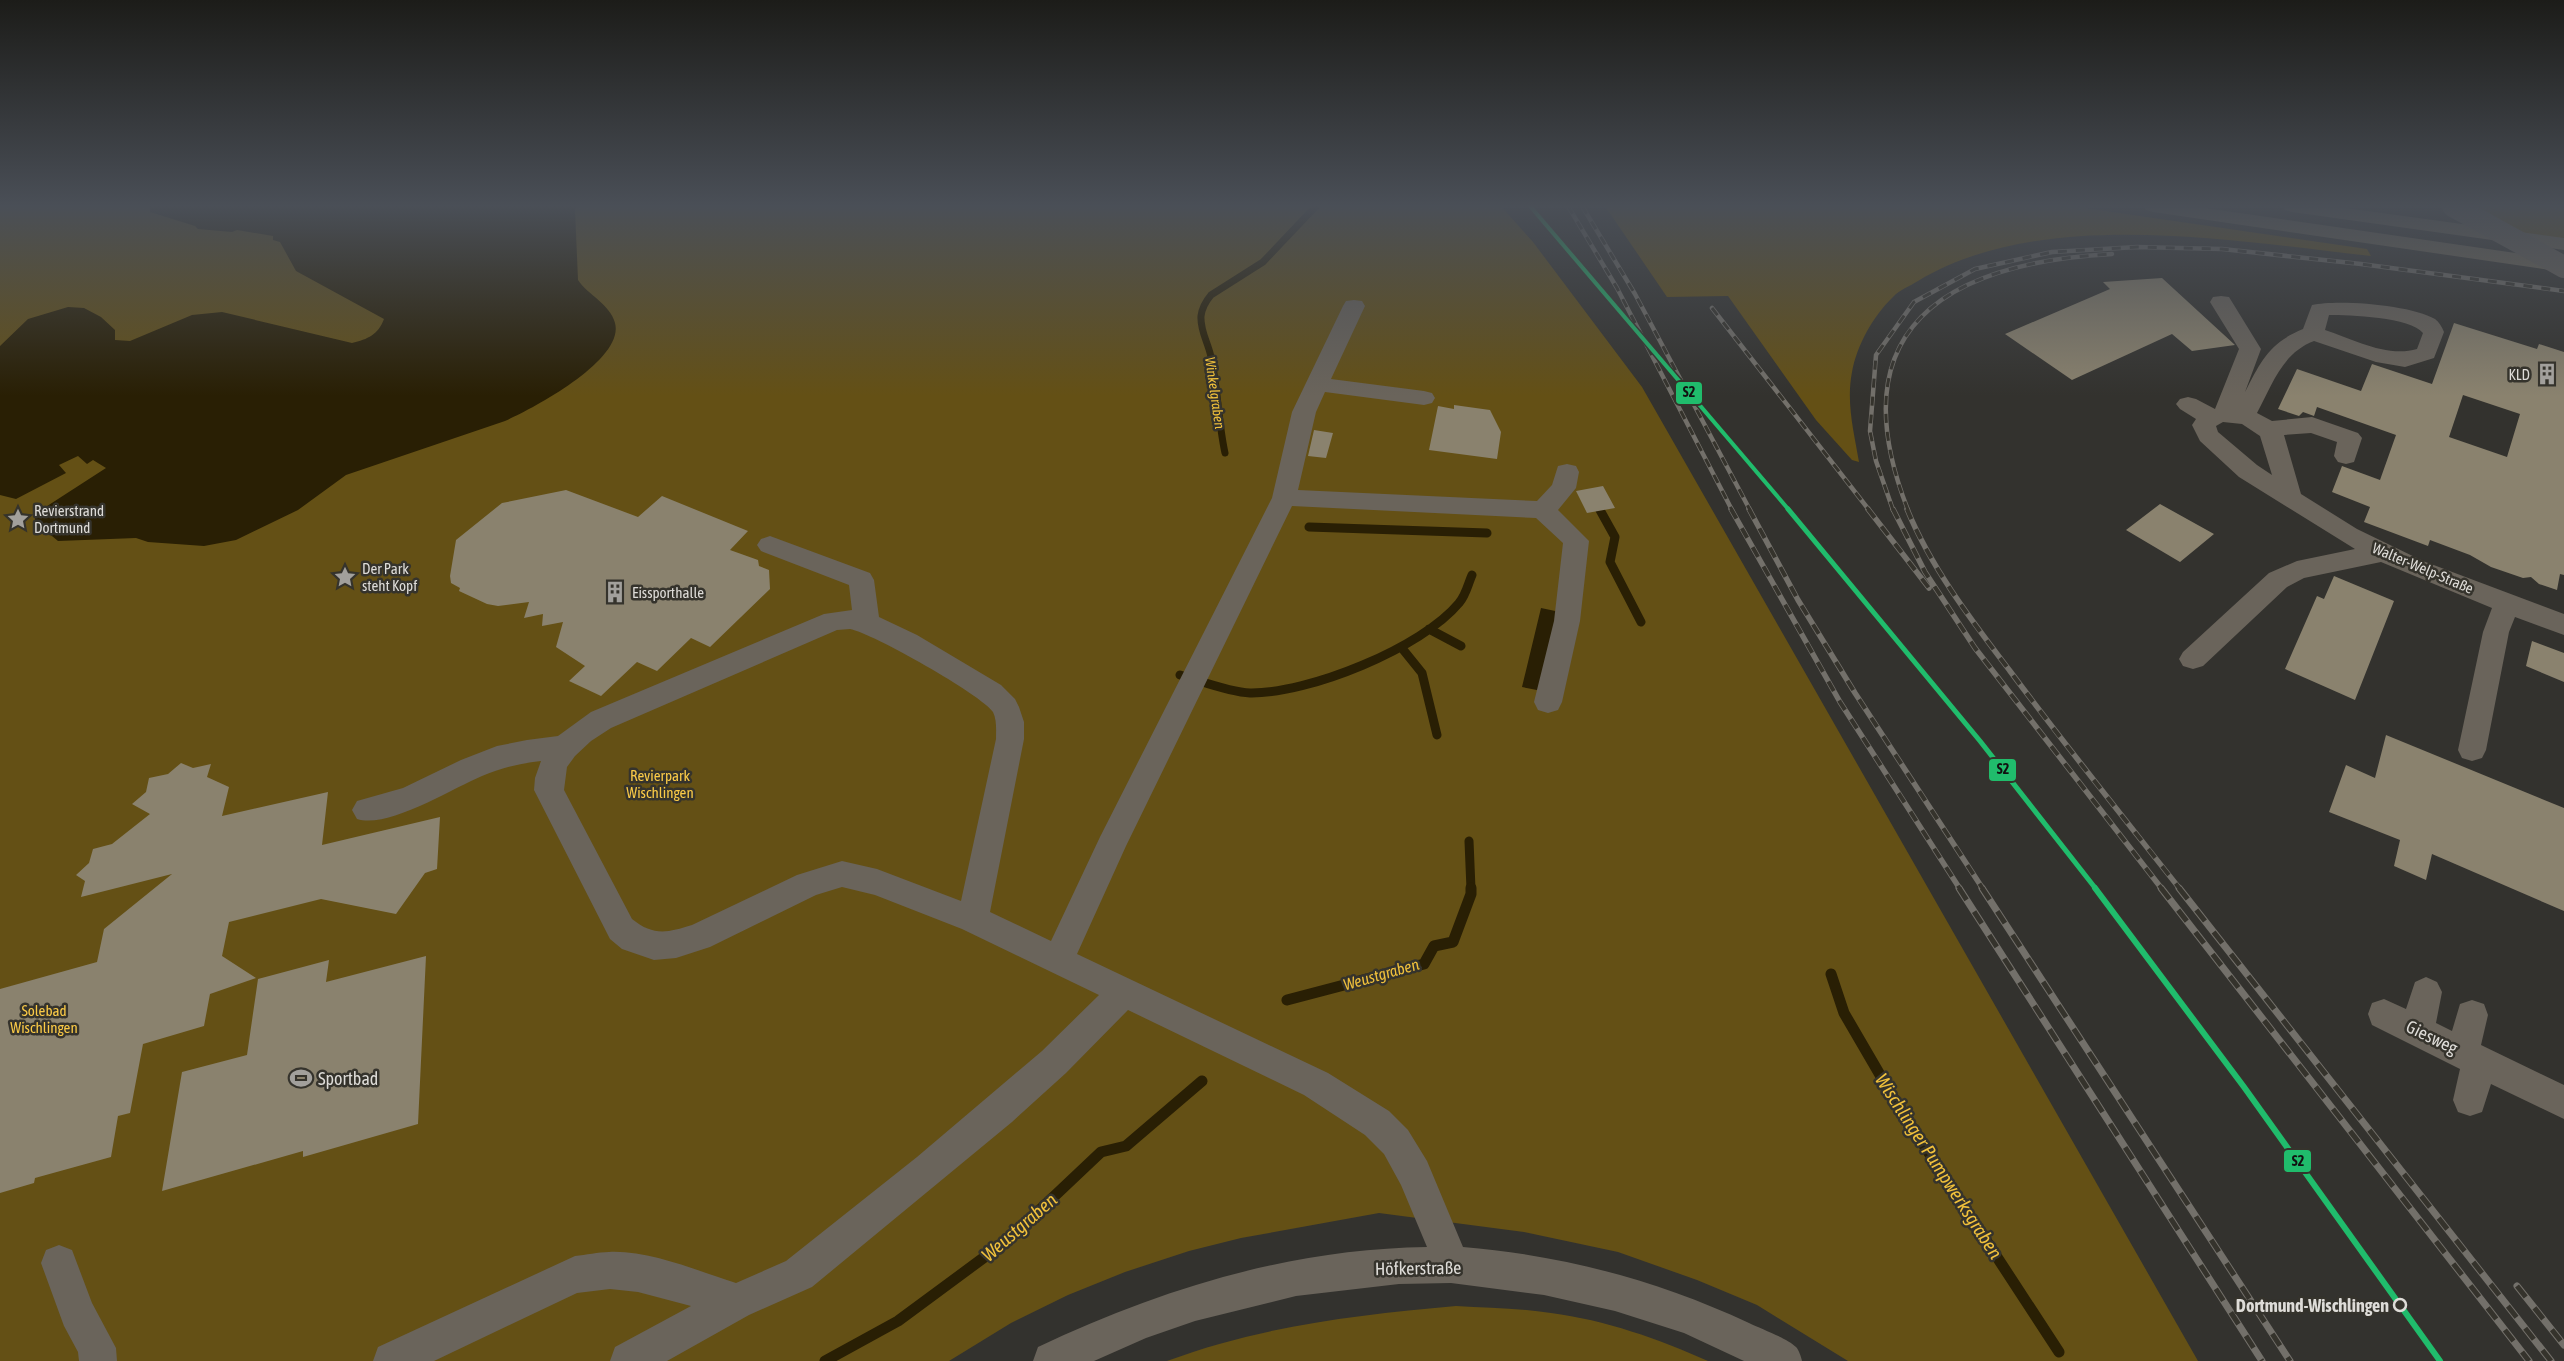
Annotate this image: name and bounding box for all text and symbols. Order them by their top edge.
water label: Winkelgraben [1202,356,1228,430]
building icon: KLD [2534,361,2560,387]
place label: KLD [2508,366,2530,383]
line badge: S2 [1675,381,1703,405]
text: S2 [1683,384,1696,400]
place label: Revierstrand Dortmund [34,502,104,536]
place icon: Revierstrand Dortmund [5,506,31,532]
street label: Walter-Welp-Straße [2370,539,2476,597]
place label: Der Park steht Kopf [362,560,417,594]
place icon: Der Park steht Kopf [332,564,358,590]
building icon: Eissporthalle [602,579,628,605]
place label: Eissporthalle [632,584,704,601]
line badge: S2 [1988,758,2017,782]
text: S2 [1997,761,2010,777]
park label: Revierpark Wischlingen [626,767,694,801]
water label: Weustgraben [1341,955,1421,994]
park label: Solebad Wischlingen [10,1002,78,1036]
street label: Giesweg [2403,1016,2461,1059]
sports icon: Sportbad [288,1065,314,1091]
place label: Sportbad [318,1068,378,1089]
water label: Wischlinger Pumpwerksgraben [1871,1069,2007,1263]
line badge: S2 [2283,1149,2312,1173]
text: S2 [2292,1153,2305,1169]
water label: Weustgraben [977,1188,1061,1266]
street label: Höfkerstraße [1375,1257,1461,1279]
place label: Dortmund-Wischlingen [2236,1295,2389,1316]
marker: Dortmund-Wischlingen [2393,1298,2407,1312]

